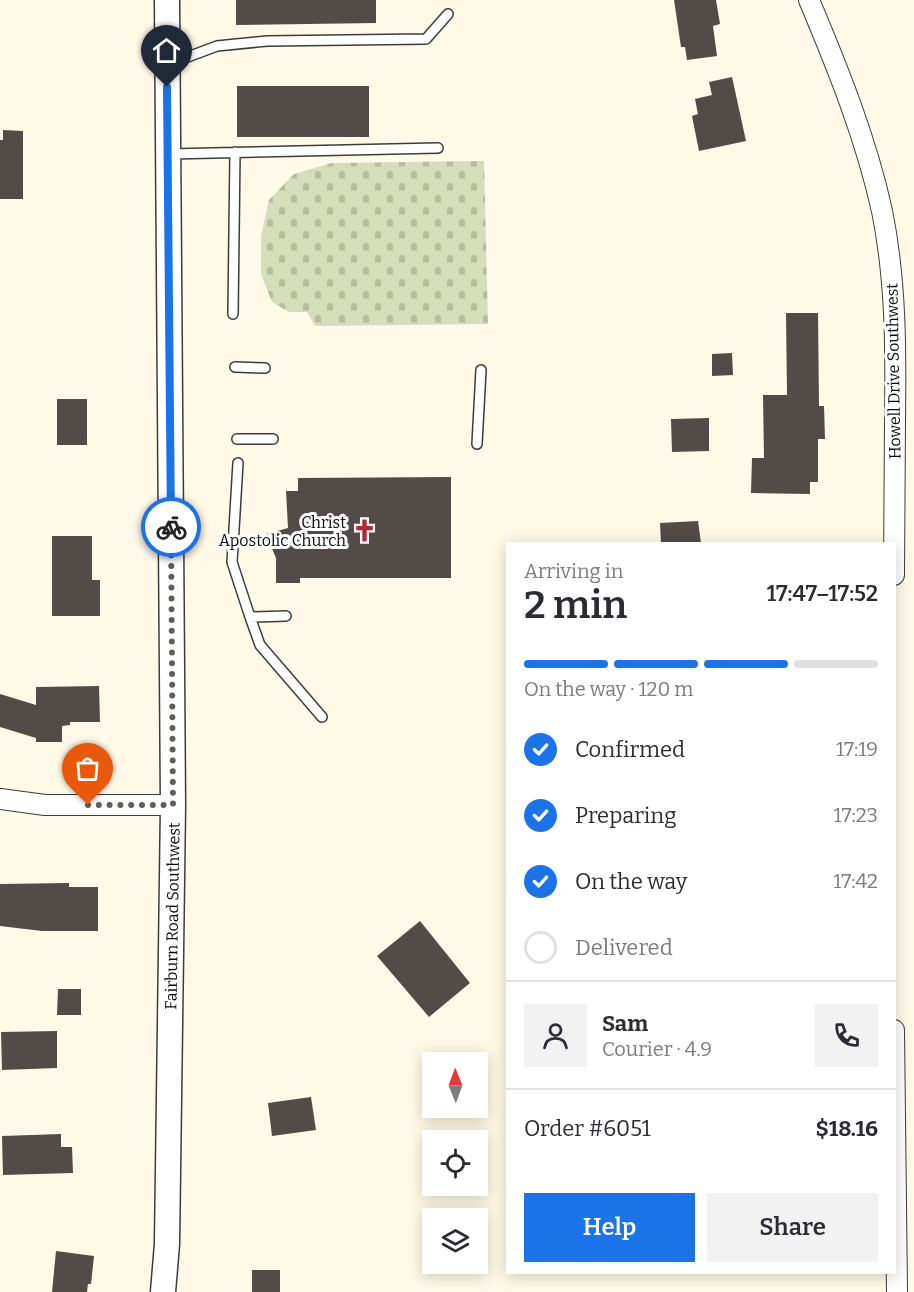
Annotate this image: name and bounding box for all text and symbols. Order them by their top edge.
pin [141,25,192,87]
icon: home [150,34,183,67]
street label: Howell Drive Southwest [882,283,905,459]
courier [141,497,201,557]
icon: bike [155,511,188,544]
place label: Christ Apostolic Church [219,513,346,550]
church icon: Christ Apostolic Church [351,518,377,544]
text: Arriving in [524,559,623,583]
text: 17:47–17:52 [767,580,878,607]
text: 2 min [524,582,627,628]
text: On the way · 120 m [524,677,693,701]
icon: check [524,733,557,766]
text: Confirmed [575,736,685,763]
text: 17:19 [836,737,878,761]
pin [62,743,113,805]
icon: bag [71,752,104,785]
icon: check [524,799,557,832]
text: Preparing [575,802,677,829]
text: 17:23 [834,803,878,827]
street label: Fairburn Road Southwest [161,822,184,1010]
icon: check [524,865,557,898]
text: On the way [575,868,687,895]
text: 17:42 [833,869,878,893]
text: Delivered [575,934,673,961]
button: person [524,1004,587,1067]
button: phone [815,1004,878,1067]
text: Sam [602,1010,648,1037]
text: Courier · 4.9 [602,1037,712,1061]
north arrow [422,1052,488,1118]
map controls [422,1052,488,1274]
text: Order #6051 [524,1115,651,1142]
text: $18.16 [816,1115,878,1142]
button: locate [422,1130,488,1196]
button: Help [524,1193,695,1262]
button: Share [707,1193,878,1262]
button: layers [422,1208,488,1274]

